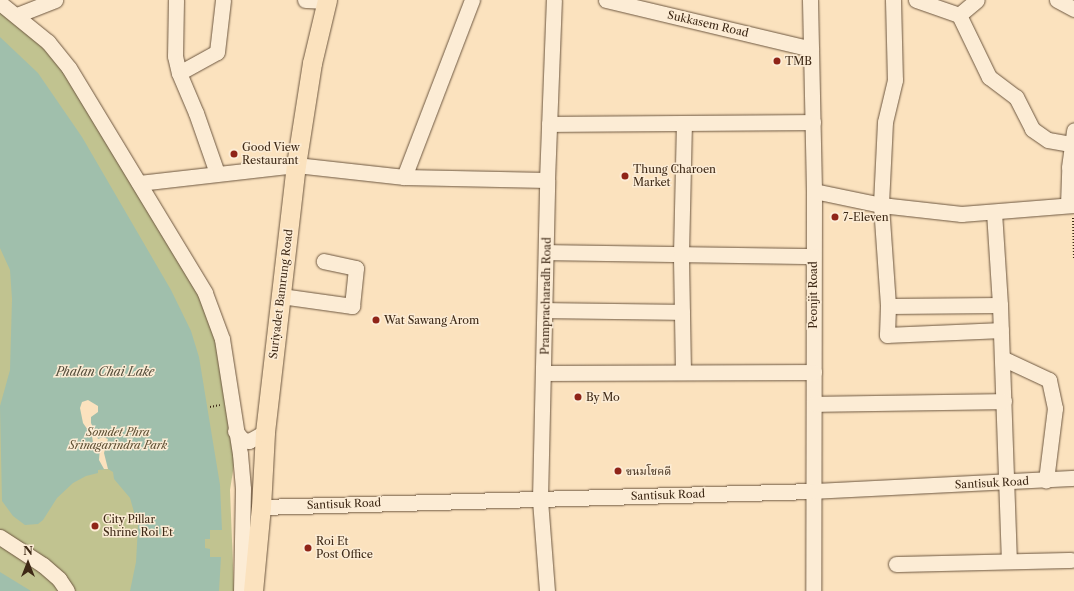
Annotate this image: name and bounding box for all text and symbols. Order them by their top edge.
street label: Sukkasem Road [666,8,750,40]
place label: TMB [785,54,812,68]
marker: TMB [772,56,782,66]
place label: Good View Restaurant [242,141,300,167]
marker: Good View Restaurant [229,149,239,159]
place label: Thung Charoen Market [633,163,716,189]
marker: Thung Charoen Market [620,171,630,181]
place label: 7-Eleven [843,210,889,224]
marker: 7-Eleven [830,212,840,222]
street label: Suriyadet Bamrung Road [266,228,296,360]
street label: Prampracharadh Road [538,237,554,355]
street label: Peonjit Road [806,261,820,329]
place label: Wat Sawang Arom [384,313,480,327]
marker: Wat Sawang Arom [371,315,381,325]
water label: Phalan Chai Lake [56,365,154,379]
place label: By Mo [586,390,620,404]
marker: By Mo [573,392,583,402]
park label: Somdet Phra Srinagarindra Park [69,426,167,452]
place label: ขนมโชคดี [626,464,671,478]
marker: ขนมโชคดี [613,466,623,476]
street label: Santisuk Road [954,474,1030,492]
street label: Santisuk Road [631,487,705,503]
street label: Santisuk Road [307,496,381,512]
place label: City Pillar Shrine Roi Et [103,513,173,539]
marker: City Pillar Shrine Roi Et [90,521,100,531]
place label: Roi Et Post Office [316,535,373,561]
north arrow [8,543,48,583]
marker: Roi Et Post Office [303,543,313,553]
text: N [23,544,33,558]

